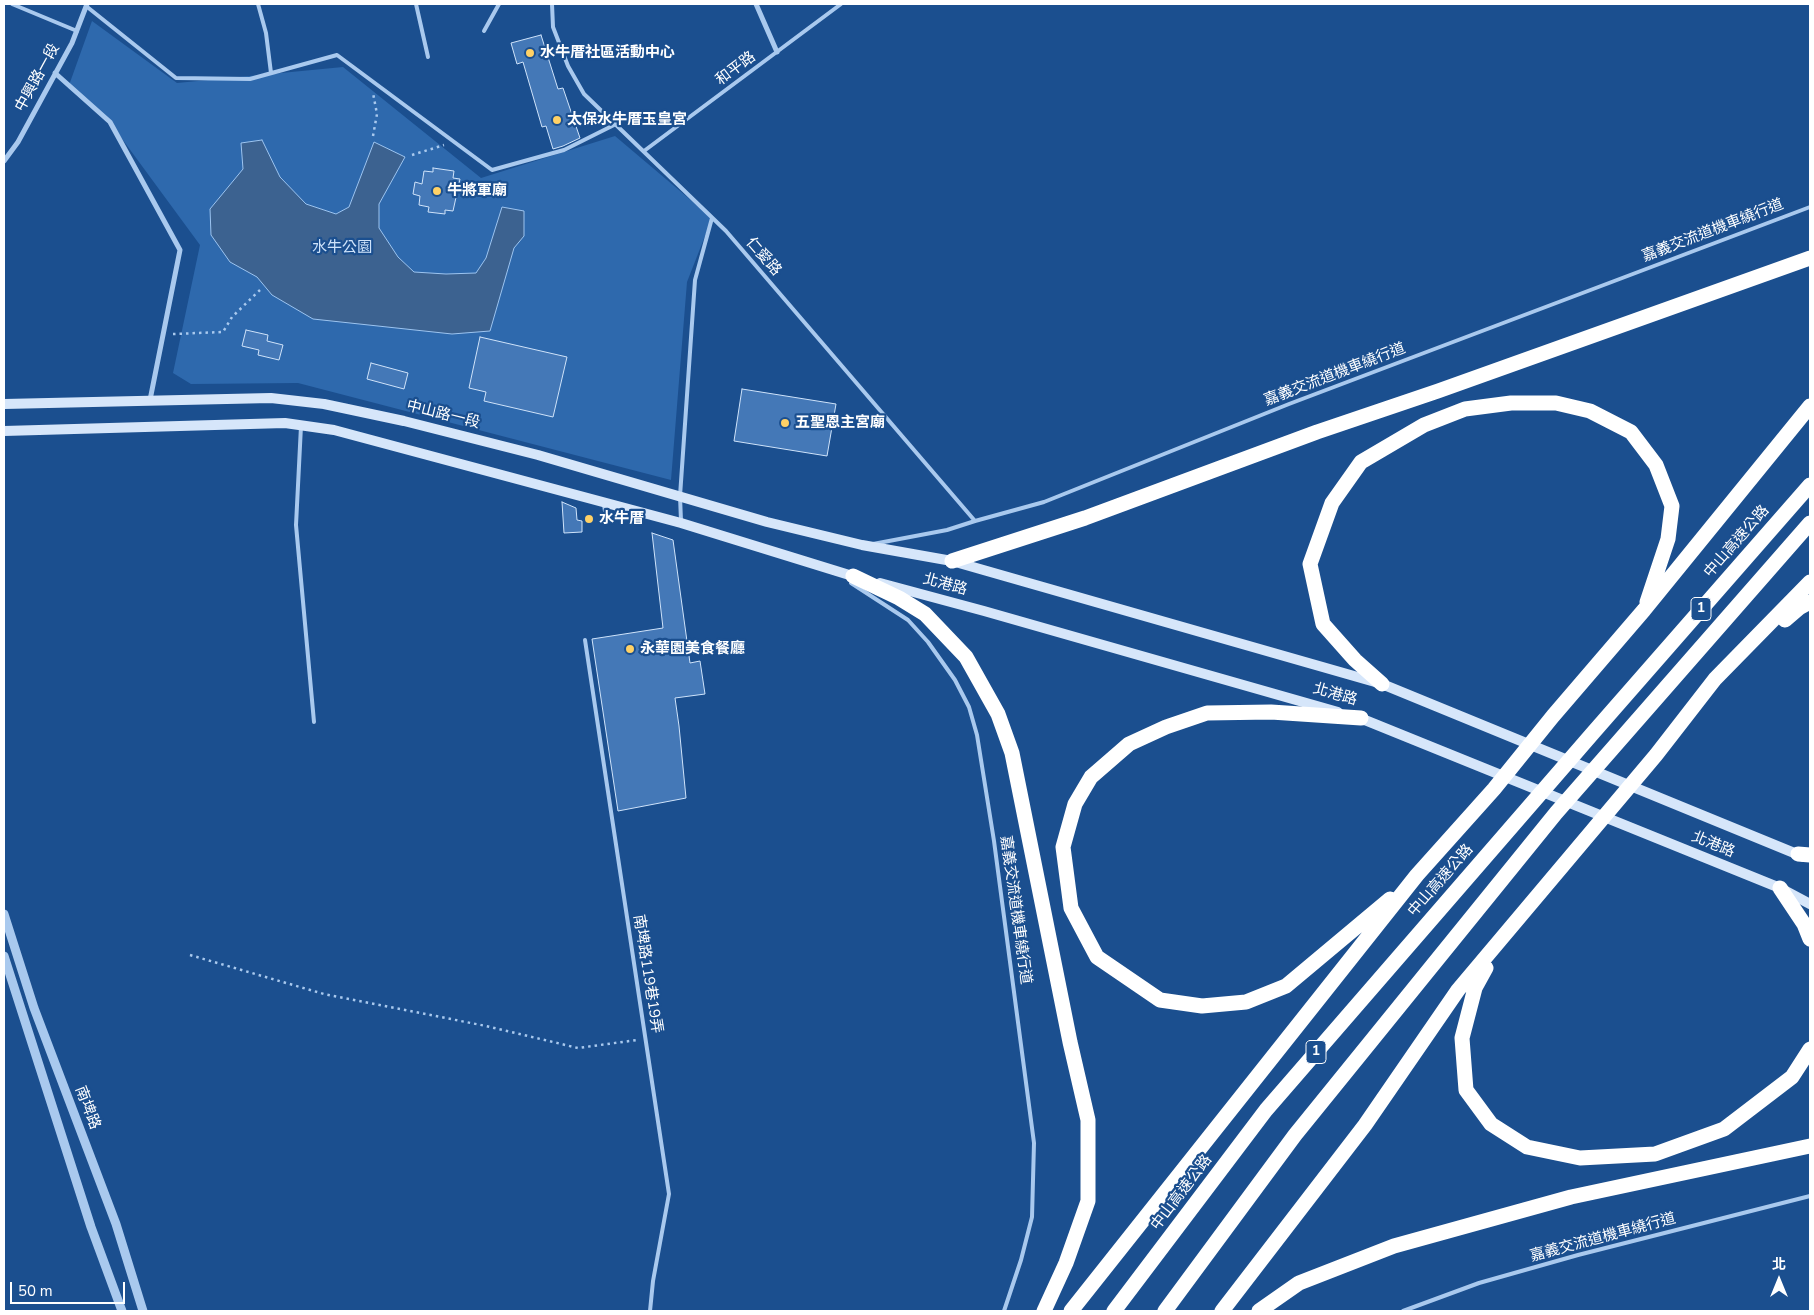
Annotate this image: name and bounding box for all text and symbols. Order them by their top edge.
street label: 中興路一段 [12,41,64,115]
place label: 水牛厝社區活動中心 [540,44,675,62]
marker: 水牛厝社區活動中心 [524,47,536,59]
street label: 和平路 [713,48,759,90]
place label: 太保水牛厝玉皇宮 [567,111,687,129]
marker: 太保水牛厝玉皇宮 [551,114,563,126]
place label: 牛將軍廟 [447,182,507,200]
marker: 牛將軍廟 [431,185,443,197]
street label: 嘉義交流道機車繞行道 [1640,196,1786,266]
street label: 仁愛路 [741,234,785,280]
park label: 水牛公園 [312,239,372,257]
street label: 嘉義交流道機車繞行道 [1262,340,1408,410]
street label: 中山路一段 [404,397,482,433]
place label: 五聖恩主宮廟 [795,414,885,432]
marker: 五聖恩主宮廟 [779,417,791,429]
street label: 中山高速公路 [1701,502,1773,582]
place label: 水牛厝 [599,510,644,528]
marker: 水牛厝 [583,513,595,525]
street label: 北港路 [921,570,969,600]
road number: 1 [1691,598,1711,620]
place label: 永華園美食餐廳 [640,640,745,658]
marker: 永華園美食餐廳 [624,643,636,655]
street label: 北港路 [1311,680,1359,710]
street label: 北港路 [1689,828,1737,862]
street label: 嘉義交流道機車繞行道 [996,834,1034,986]
street label: 中山高速公路 [1405,841,1477,921]
street label: 南埤路119巷19弄 [629,913,665,1035]
road number: 1 [1306,1040,1326,1064]
street label: 南埤路 [71,1084,103,1132]
street label: 中山高速公路 [1148,1152,1216,1234]
street label: 嘉義交流道機車繞行道 [1528,1210,1678,1266]
north arrow [1754,1255,1804,1305]
text: 北 [1772,1255,1786,1274]
scale bar [12,1272,128,1304]
text: 50 m [18,1281,53,1301]

